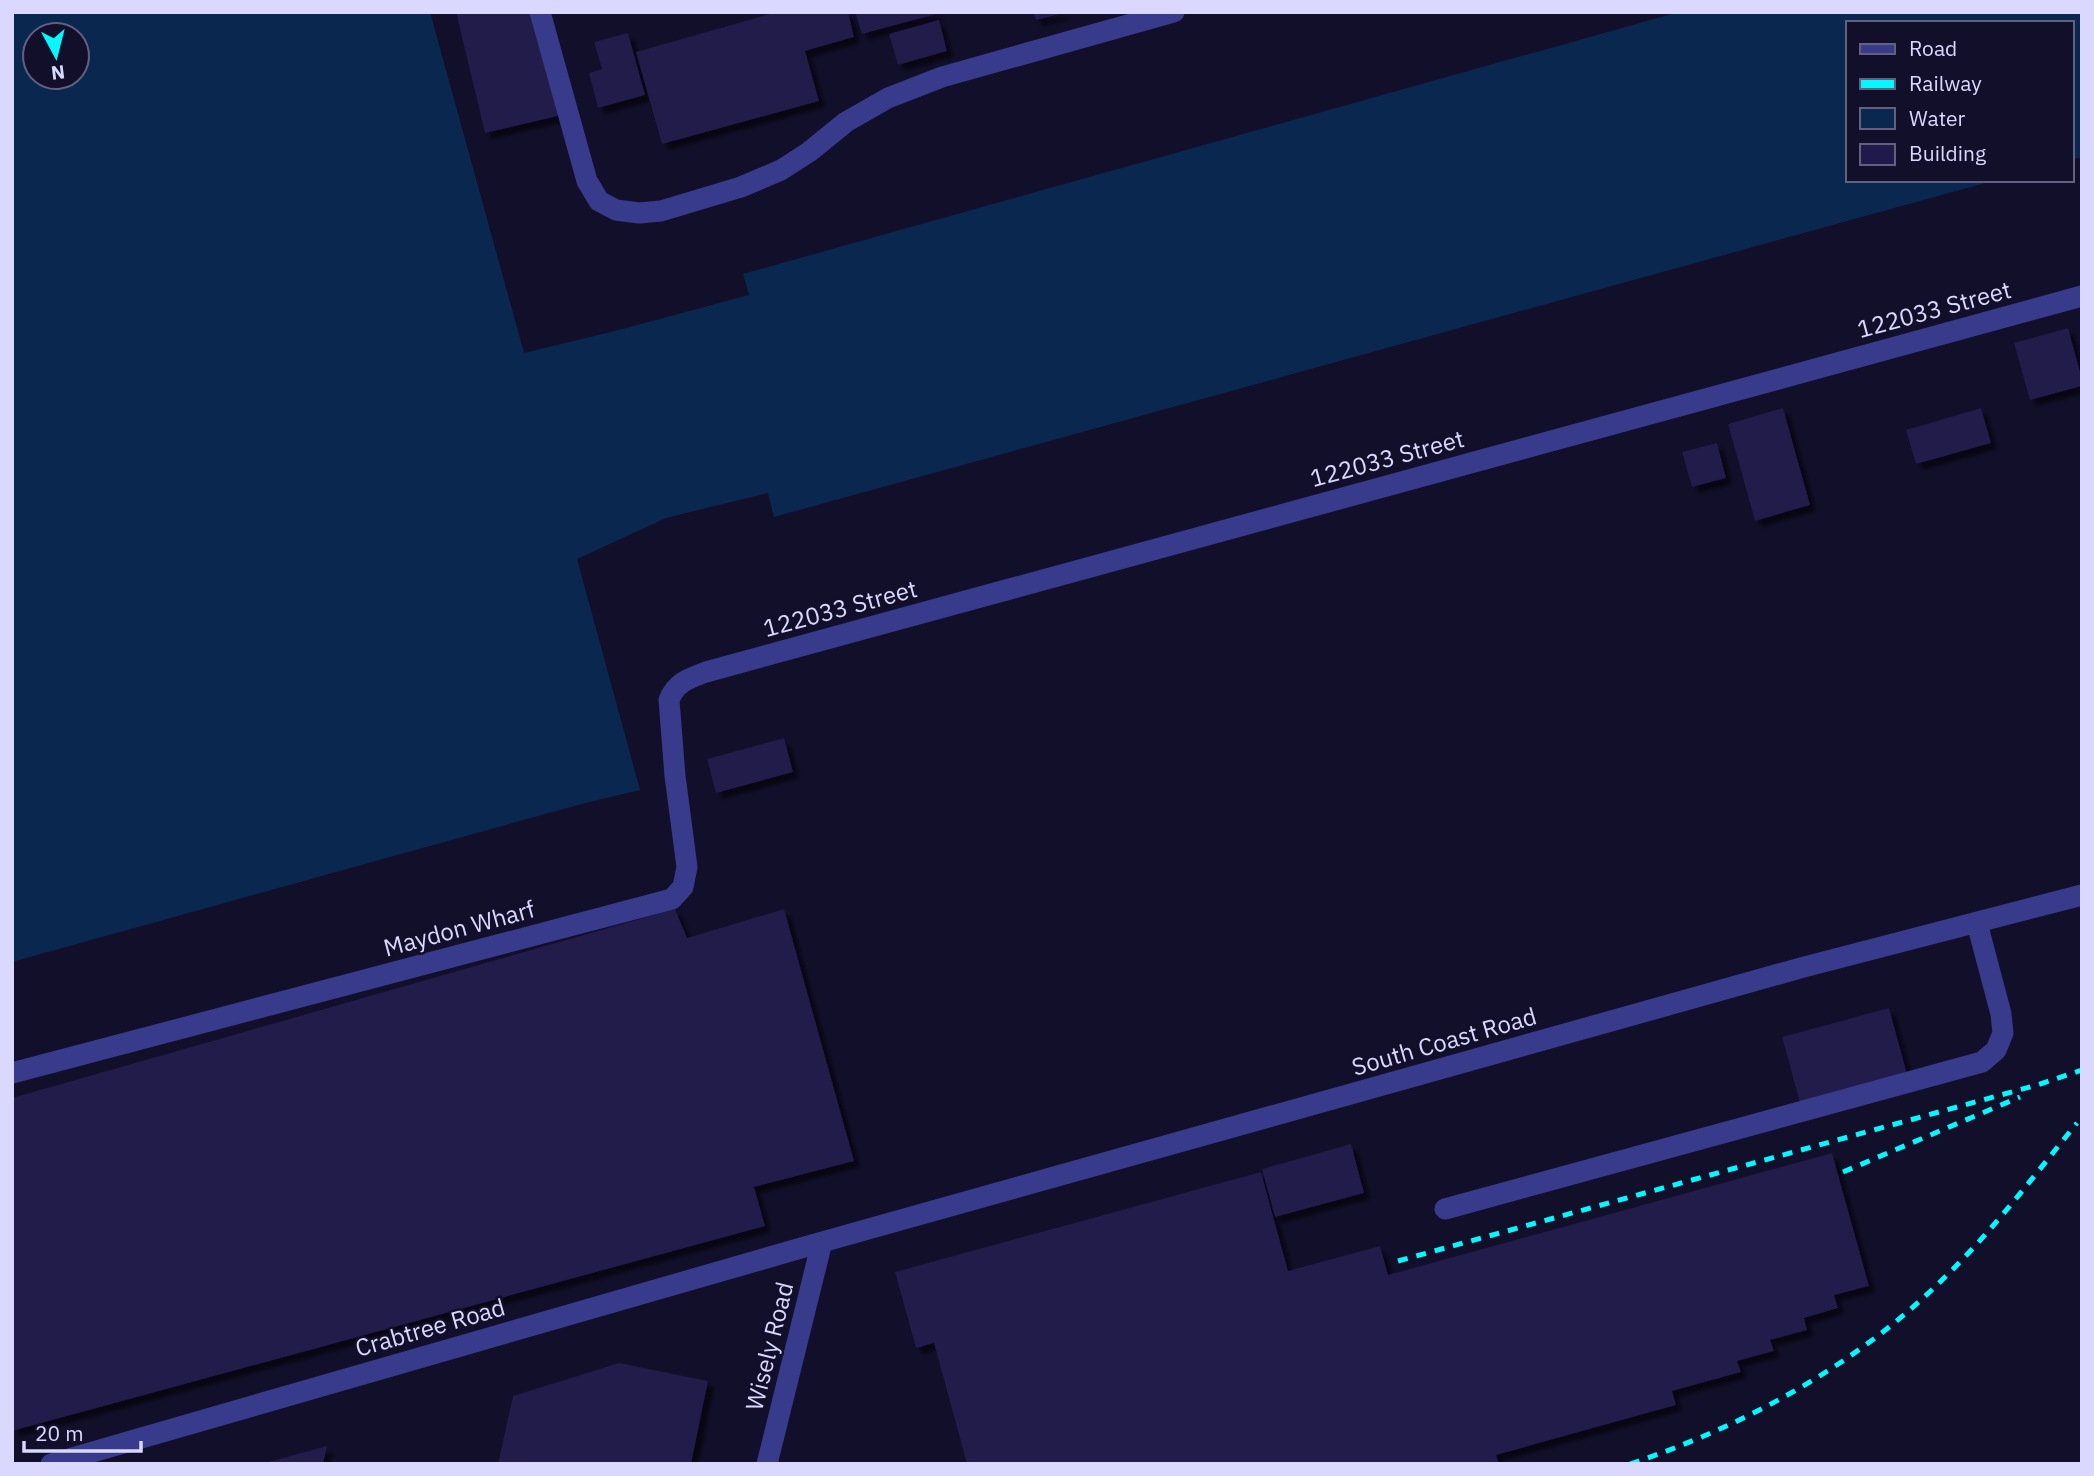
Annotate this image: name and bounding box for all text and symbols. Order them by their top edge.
north arrow [21,21,91,91]
legend [1846,21,2073,182]
text: Road [1909,34,1957,62]
text: N [50,60,66,86]
text: Railway [1909,69,1982,97]
text: Water [1909,104,1966,132]
text: Building [1909,139,1986,167]
street label: 122033 Street [1854,273,2014,345]
street label: 122033 Street [1307,422,1467,494]
street label: 122033 Street [760,572,920,644]
street label: Maydon Wharf [380,892,538,964]
street label: South Coast Road [1348,999,1540,1083]
street label: Wisely Road [738,1278,800,1414]
street label: Crabtree Road [351,1290,509,1364]
scale bar [24,1410,142,1454]
text: 20 m [35,1419,84,1447]

